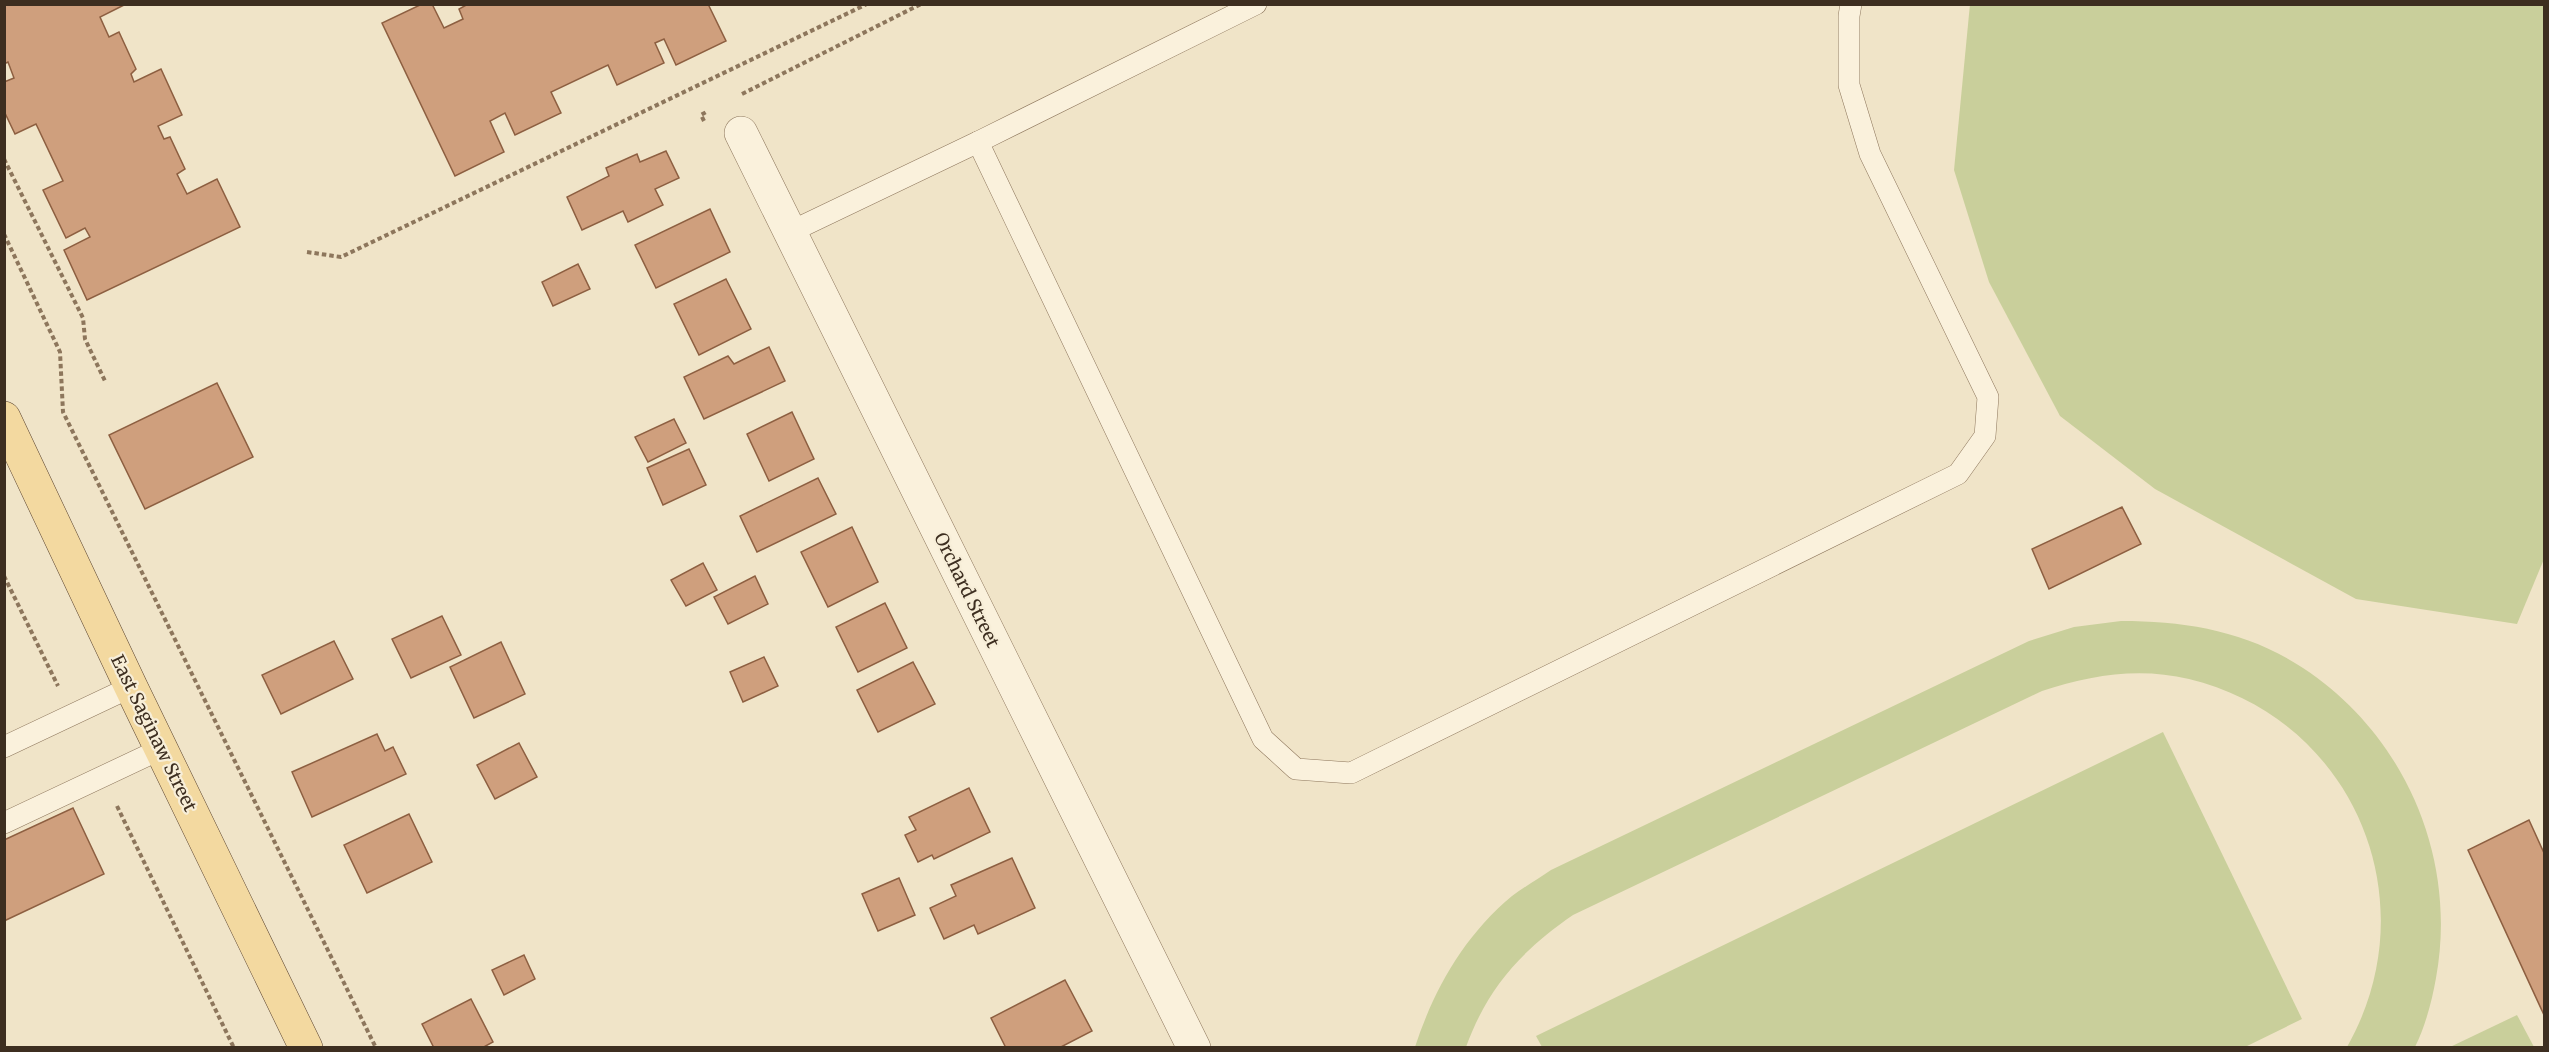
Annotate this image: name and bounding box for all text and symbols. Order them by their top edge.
street label: Orchard Street [929,529,1005,651]
street label: East Saginaw Street [106,651,202,815]

